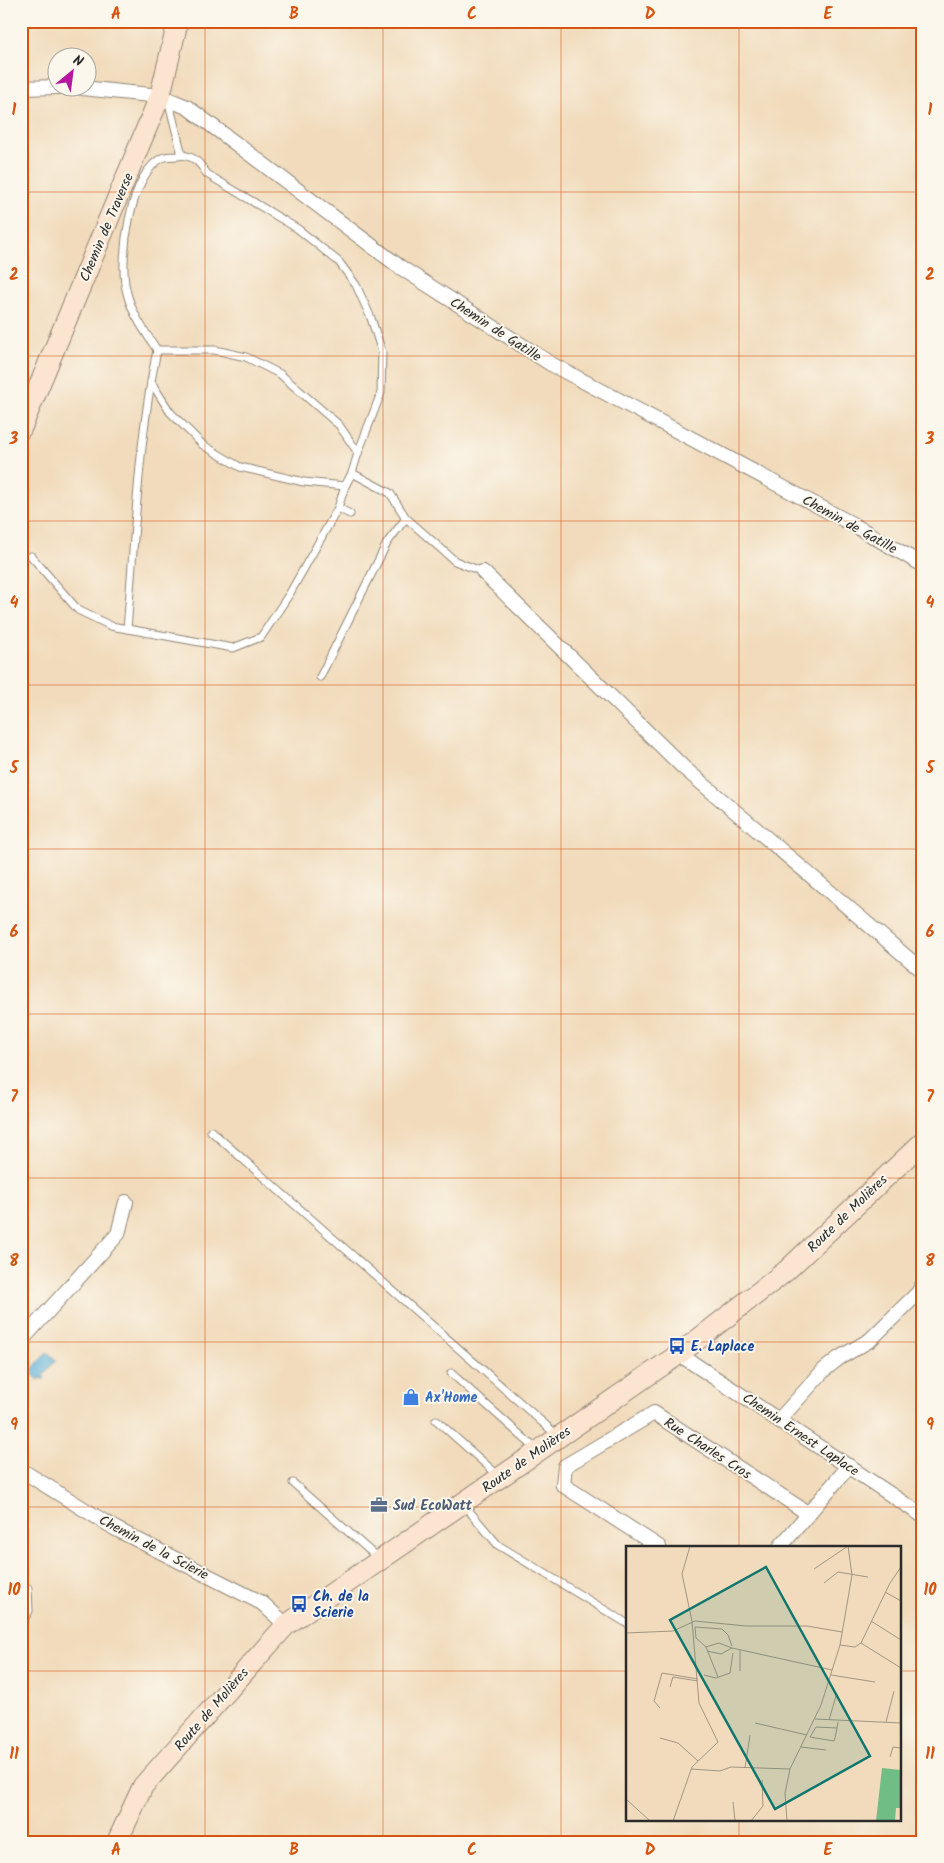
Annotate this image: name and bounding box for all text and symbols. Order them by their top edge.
text: A [111,2,121,27]
text: B [289,2,299,27]
text: C [467,2,477,27]
text: D [645,2,656,27]
text: E [824,2,834,27]
north arrow [48,48,98,98]
text: N [69,50,87,73]
text: 1 [12,98,17,123]
text: 1 [928,98,933,123]
street label: Chemin de Traverse [74,169,140,285]
text: 2 [9,263,19,288]
text: 2 [925,263,935,288]
street label: Chemin de Gatille [445,292,546,368]
text: 3 [9,427,19,452]
text: 3 [925,427,935,452]
street label: Chemin de Gatille [798,490,902,560]
text: 4 [10,591,19,616]
text: 4 [926,591,935,616]
text: 5 [9,756,20,781]
text: 5 [925,756,936,781]
text: 6 [10,920,19,945]
text: 6 [926,920,935,945]
text: 7 [10,1085,18,1110]
text: 7 [926,1085,934,1110]
street label: Route de Molières [802,1169,893,1258]
text: 8 [9,1249,19,1274]
text: 8 [925,1249,935,1274]
bus stop icon: E. Laplace [667,1336,687,1356]
place label: E. Laplace [691,1336,754,1358]
shop icon: Ax'Home [401,1387,421,1407]
place label: Ax'Home [425,1387,477,1409]
street label: Chemin Ernest Laplace [738,1387,864,1483]
street label: Rue Charles Cros [659,1412,756,1485]
text: 9 [10,1413,18,1438]
text: 9 [926,1413,934,1438]
street label: Route de Molières [477,1421,576,1499]
office icon: Sud EcoWatt [369,1495,389,1515]
place label: Sud EcoWatt [393,1495,473,1517]
street label: Chemin de la Scierie [95,1510,213,1587]
inset map [626,1546,902,1820]
text: 10 [7,1578,21,1603]
text: 10 [923,1578,937,1603]
place label: Ch. de la Scierie [313,1586,369,1624]
bus stop icon: Ch. de la Scierie [289,1594,309,1614]
street label: Route de Molières [169,1663,254,1756]
text: 11 [9,1742,19,1767]
text: 11 [925,1742,935,1767]
text: A [111,1838,121,1863]
text: B [289,1838,299,1863]
text: C [467,1838,477,1863]
text: D [645,1838,656,1863]
text: E [824,1838,834,1863]

